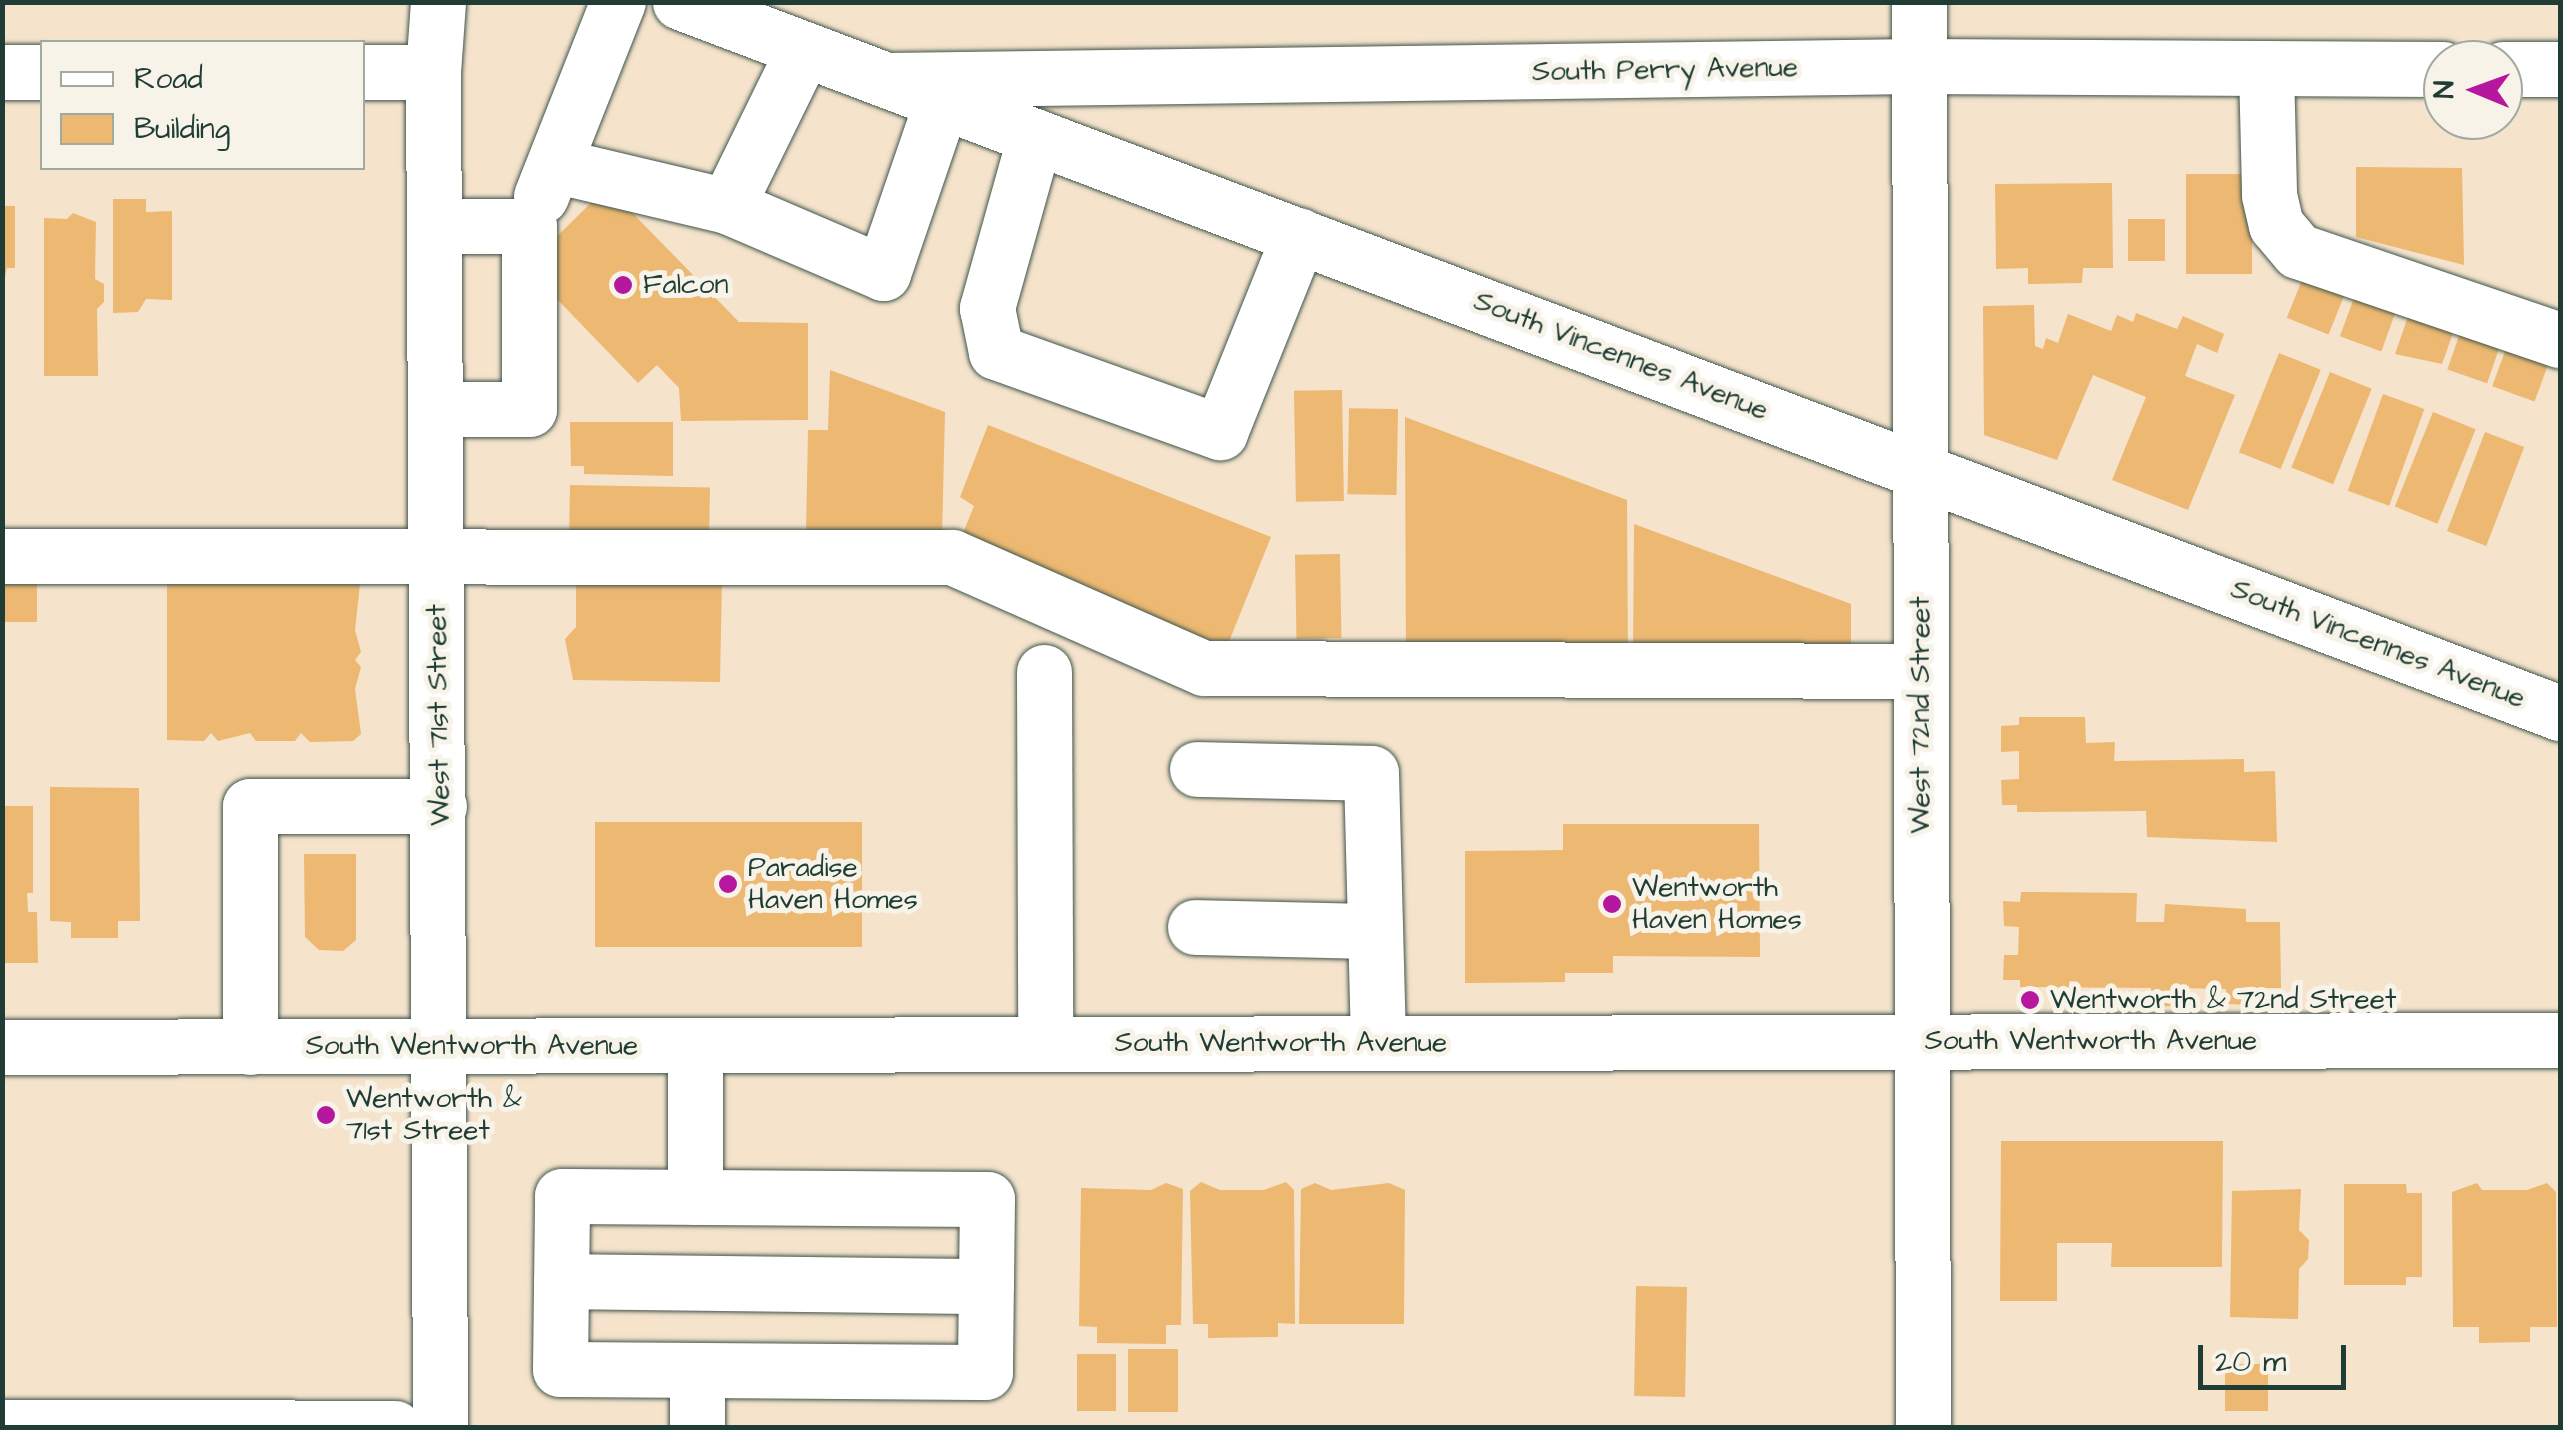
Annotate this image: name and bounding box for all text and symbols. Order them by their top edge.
legend [40,40,365,170]
north arrow [2423,40,2523,140]
street label: South Perry Avenue [1532,51,1798,89]
text: Road [134,58,203,100]
text: N [2425,80,2464,99]
text: Building [134,108,230,150]
place label: Falcon [643,268,729,302]
marker: Falcon [612,274,634,296]
street label: South Vincennes Avenue [1469,284,1773,428]
street label: South Vincennes Avenue [2226,572,2530,716]
street label: West 72nd Street [1904,596,1938,834]
street label: West 71st Street [420,604,458,826]
place label: Paradise Haven Homes [748,851,918,917]
place label: Wentworth Haven Homes [1632,871,1802,937]
marker: Paradise Haven Homes [717,873,739,895]
marker: Wentworth Haven Homes [1601,893,1623,915]
place label: Wentworth & 72nd Street [2050,983,2396,1017]
marker: Wentworth & 72nd Street [2019,989,2041,1011]
street label: South Wentworth Avenue [1925,1024,2257,1058]
street label: South Wentworth Avenue [1115,1026,1447,1060]
street label: South Wentworth Avenue [306,1029,638,1063]
place label: Wentworth & 71st Street [346,1082,522,1148]
marker: Wentworth & 71st Street [315,1104,337,1126]
scale bar [2203,1325,2350,1387]
text: 20 m [2215,1341,2286,1383]

